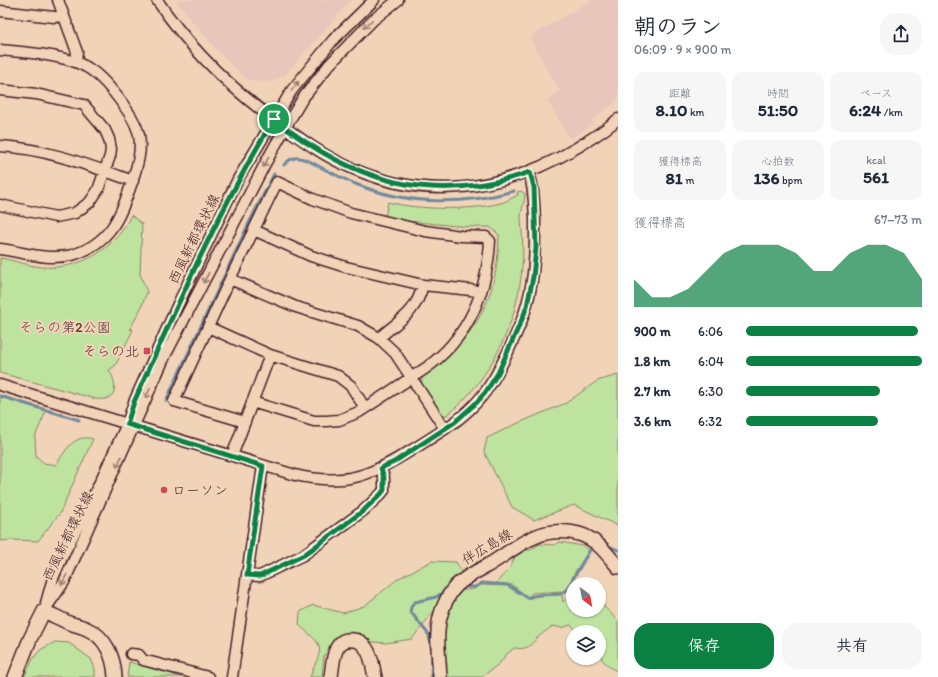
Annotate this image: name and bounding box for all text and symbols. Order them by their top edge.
text: 朝のラン [634,13,722,40]
button: share [880,13,922,55]
one-way arrow [363,19,373,29]
text: 06:09 · 9 × 900 m [634,42,732,57]
one-way arrow [290,81,299,92]
text: 距離 [669,87,691,100]
text: 時間 [767,87,789,100]
text: ペース [860,87,892,100]
text: 8.10 [656,100,687,120]
text: 51:50 [758,100,798,120]
text: 6:24 [849,100,881,120]
pin [257,102,291,136]
text: km [687,106,704,119]
text: /km [881,106,903,119]
icon: arrive [263,108,285,130]
text: kcal [866,154,886,167]
text: 獲得標高 [658,155,702,168]
text: 心拍数 [762,155,795,168]
one-way arrow [262,156,269,168]
text: 561 [863,167,889,187]
text: 81 [666,168,683,188]
text: 136 [753,168,780,188]
text: m [683,174,694,187]
text: bpm [780,174,803,187]
street label: 西風新都環状線 [165,191,223,287]
text: 67–73 m [874,212,922,227]
text: 獲得標高 [634,215,686,230]
one-way arrow [202,271,210,283]
park label: そらの第2公園 [19,319,111,336]
text: 900 m [634,324,671,339]
text: 6:06 [698,324,723,339]
place label: そらの北 [83,343,139,360]
marker: そらの北 [142,346,152,356]
text: 1.8 km [634,354,670,369]
text: 6:04 [698,354,724,369]
text: 2.7 km [634,384,671,399]
text: 6:30 [698,384,723,399]
one-way arrow [144,387,151,399]
text: 3.6 km [634,414,671,429]
text: 6:32 [698,414,722,429]
one-way arrow [114,455,122,467]
place label: ローソン [172,482,228,499]
marker: ローソン [159,485,169,495]
street label: 西風新都環状線 [39,488,97,584]
street label: 伴広島線 [459,525,515,569]
one-way arrow [60,574,67,586]
north arrow [566,577,606,617]
map controls [566,577,606,665]
button: 保存 [634,623,774,669]
button: 共有 [782,623,922,669]
button: layers [566,625,606,665]

